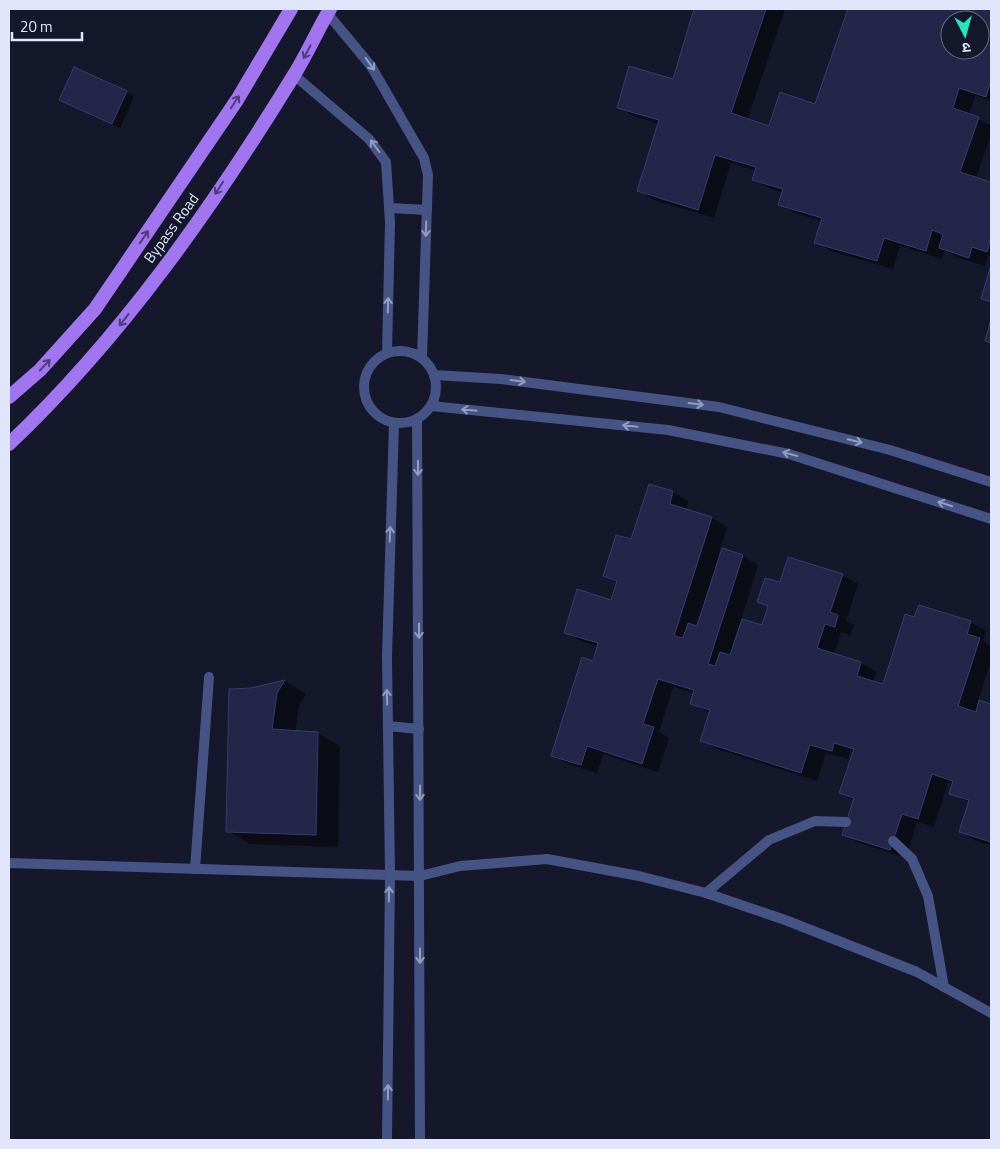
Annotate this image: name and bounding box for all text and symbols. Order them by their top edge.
scale bar [12,10,82,42]
north arrow [940,10,990,60]
text: 20 m [20,15,53,38]
text: उ [960,38,972,59]
one-way arrow [302,44,312,59]
one-way arrow [364,57,375,71]
one-way arrow [230,95,240,109]
one-way arrow [370,139,380,153]
one-way arrow [214,181,224,195]
street label: Bypass Road [138,188,204,268]
one-way arrow [421,220,431,237]
one-way arrow [139,230,149,244]
one-way arrow [383,297,393,313]
one-way arrow [119,313,129,327]
one-way arrow [39,358,51,371]
one-way arrow [510,376,526,386]
one-way arrow [688,399,704,409]
one-way arrow [461,405,477,415]
one-way arrow [623,421,639,431]
one-way arrow [846,437,862,446]
one-way arrow [783,449,799,459]
one-way arrow [413,460,423,476]
one-way arrow [937,499,953,509]
one-way arrow [386,526,395,542]
one-way arrow [414,622,424,638]
one-way arrow [383,689,392,705]
one-way arrow [415,784,425,801]
one-way arrow [384,886,394,902]
one-way arrow [415,947,425,963]
one-way arrow [383,1084,393,1100]

